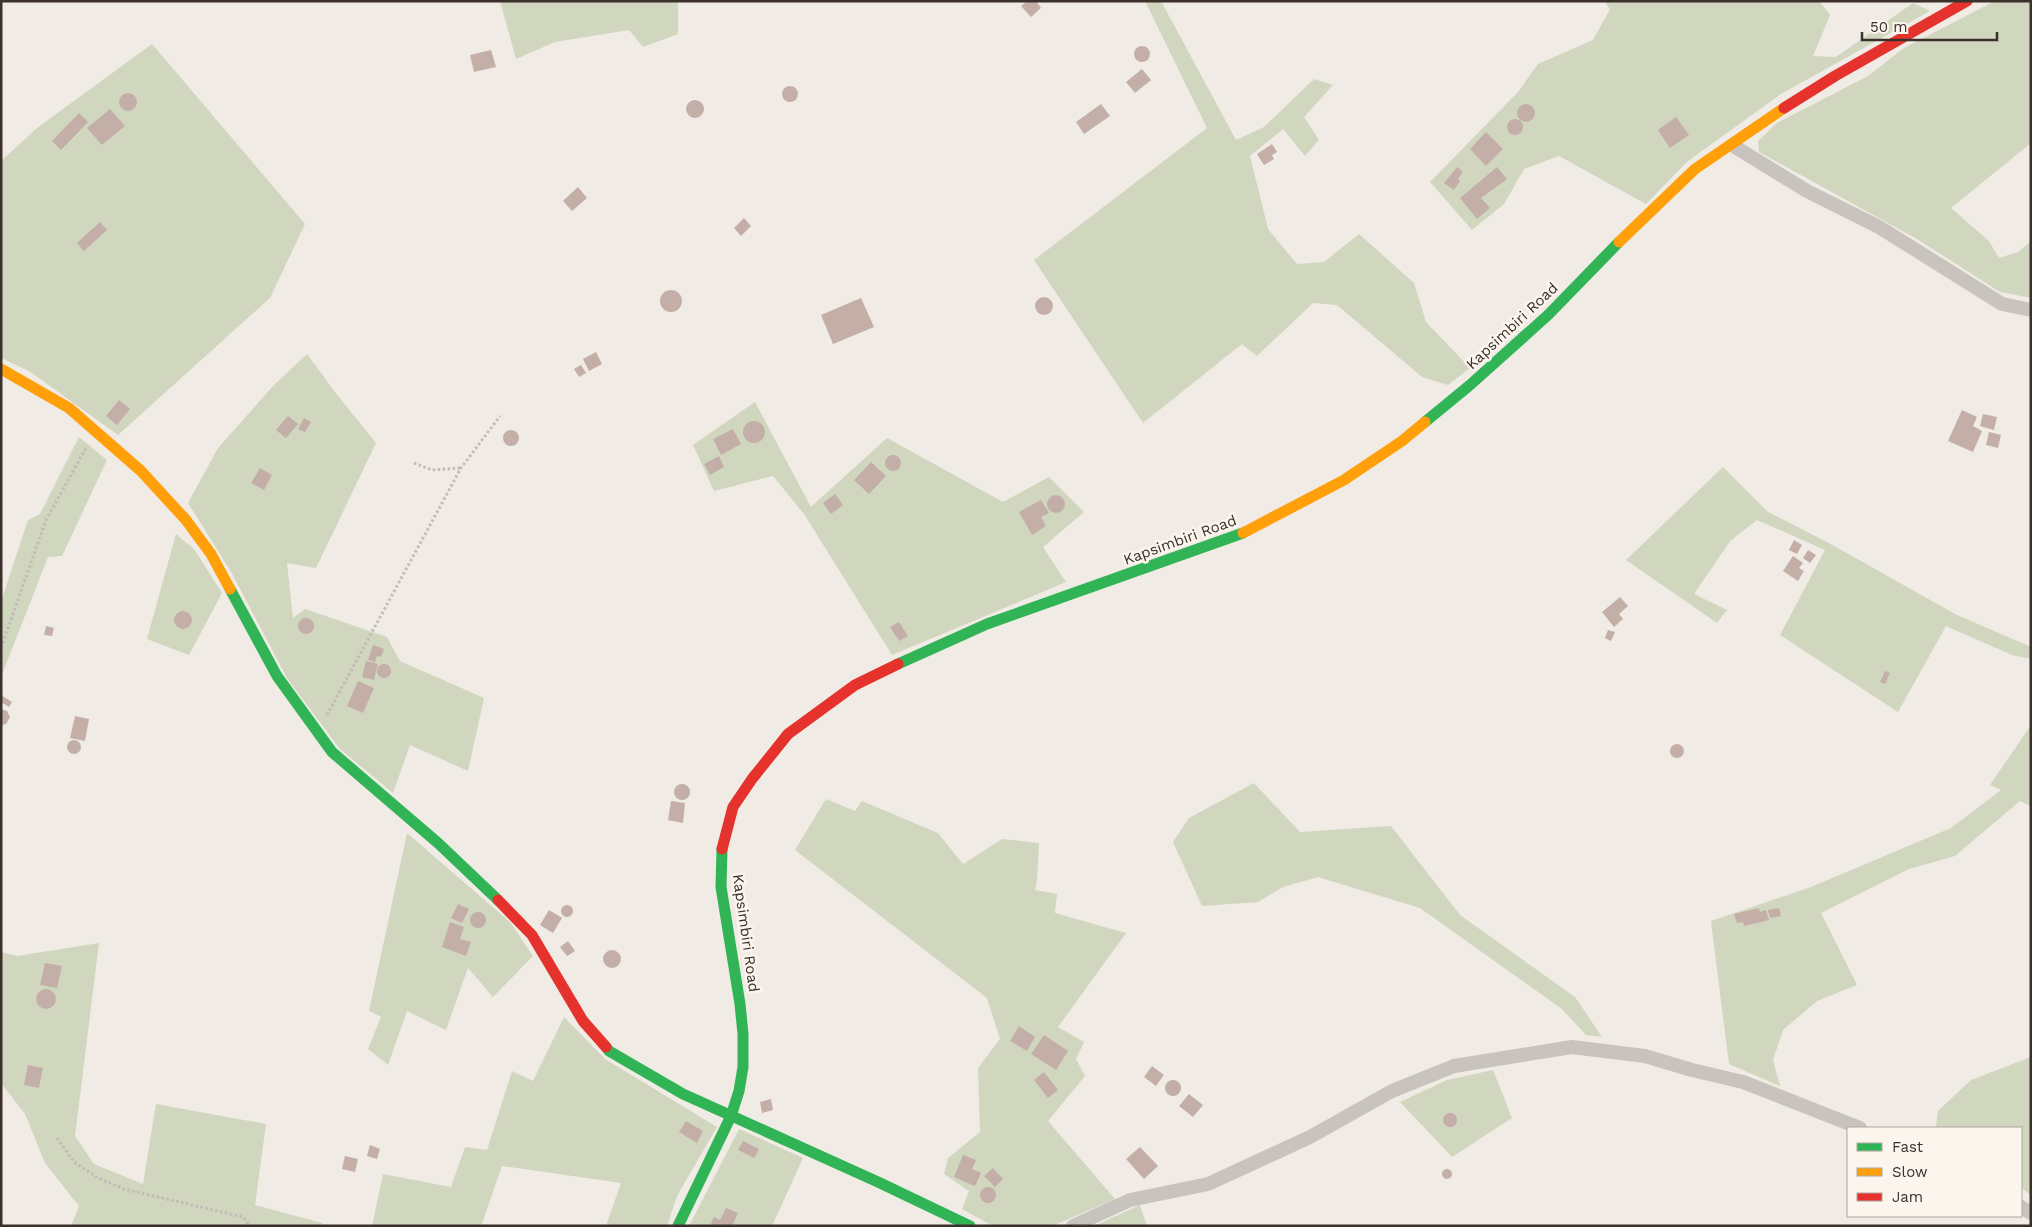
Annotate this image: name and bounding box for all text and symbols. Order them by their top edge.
scale bar [1862,10,1997,42]
text: 50 m [1870,18,1907,36]
street label: Kapsimbiri Road [1462,279,1562,373]
street label: Kapsimbiri Road [1121,511,1239,569]
street label: Kapsimbiri Road [729,873,763,993]
legend [1847,1127,2022,1217]
text: Fast [1892,1138,1924,1156]
text: Slow [1892,1163,1928,1181]
text: Jam [1892,1188,1923,1206]

